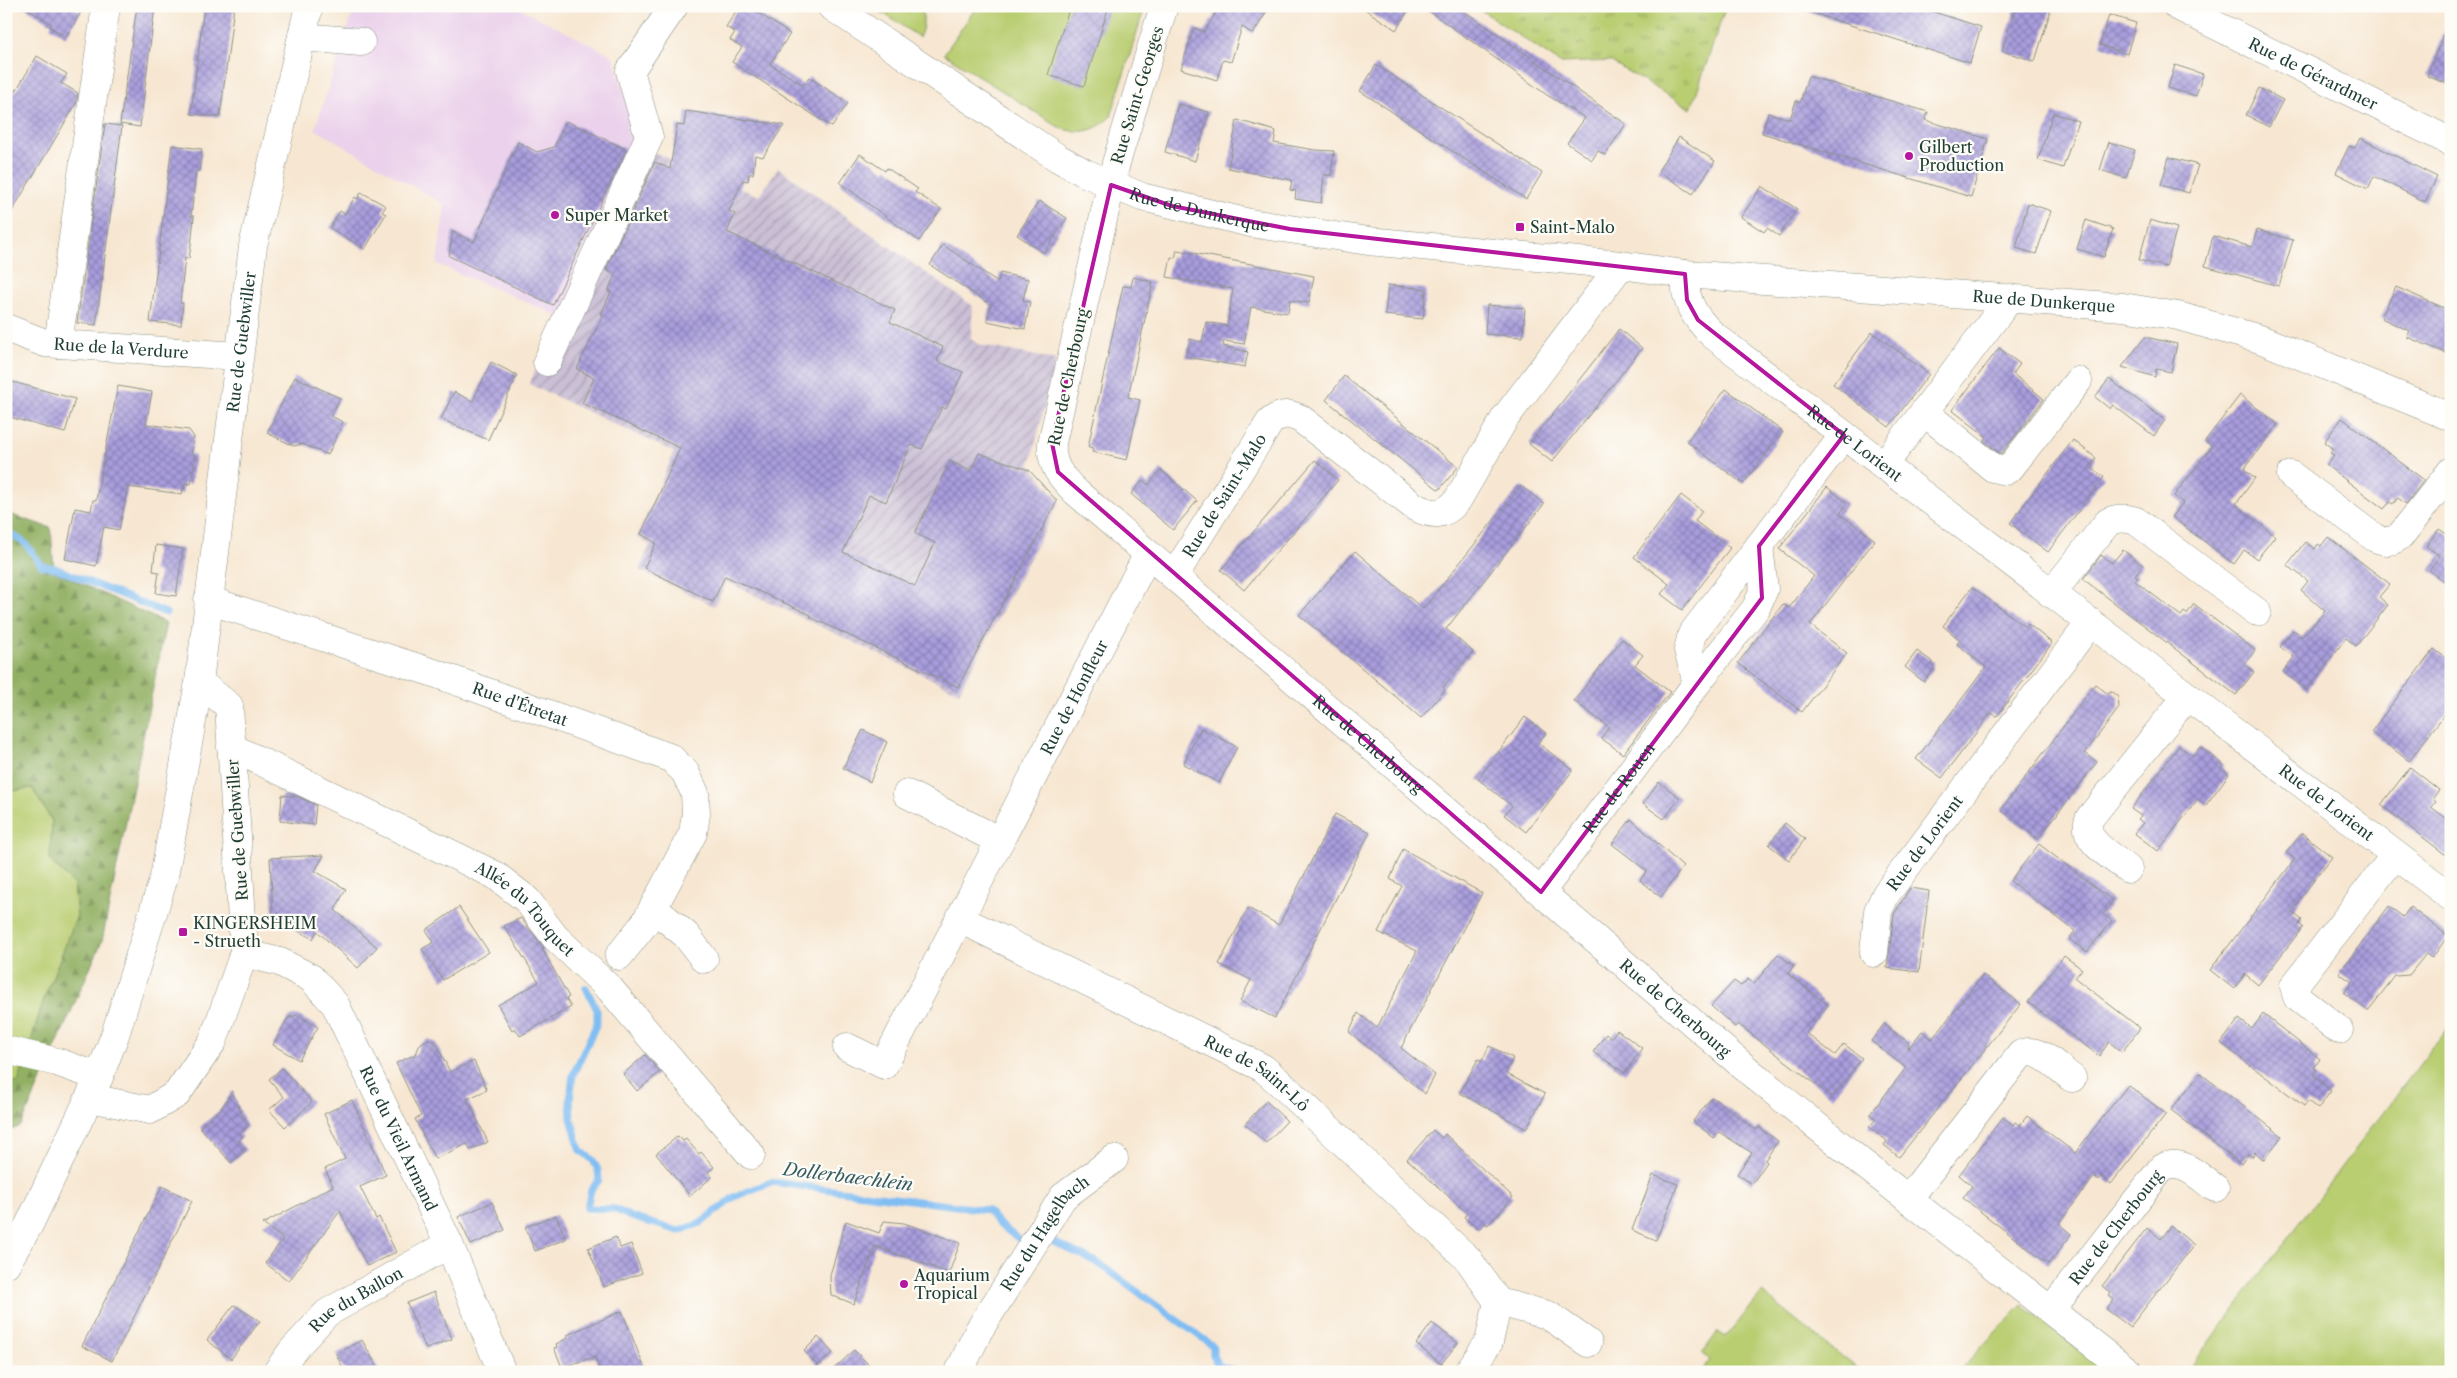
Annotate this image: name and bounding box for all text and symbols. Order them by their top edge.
street label: Rue Saint-Georges [1107,24,1168,166]
street label: Rue de Gérardmer [2245,33,2381,114]
place label: Gilbert Production [1919,137,2004,175]
marker: Gilbert Production [1903,150,1915,162]
street label: Rue de Dunkerque [1127,183,1271,236]
place label: Super Market [565,205,669,225]
marker: Super Market [549,209,561,221]
place label: Saint-Malo [1530,217,1615,237]
marker: Saint-Malo [1514,221,1526,233]
street label: Rue de Guebwiller [222,270,260,414]
street label: Rue de Dunkerque [1972,286,2116,316]
street label: Rue de Cherbourg [1044,306,1092,448]
street label: Rue de la Verdure [53,334,189,363]
street label: Rue de Lorient [1803,400,1907,486]
street label: Rue de Saint-Malo [1178,429,1271,561]
street label: Rue de Honfleur [1036,636,1112,758]
street label: Rue d'Étretat [470,678,571,730]
street label: Rue de Cherbourg [1309,690,1429,797]
street label: Rue de Rouen [1578,739,1659,837]
street label: Rue de Guebwiller [222,758,252,902]
street label: Rue de Lorient [2275,760,2379,845]
street label: Rue de Lorient [1882,791,1967,895]
street label: Allée du Touquet [471,856,579,960]
place label: KINGERSHEIM - Strueth [193,913,317,951]
marker: KINGERSHEIM - Strueth [177,926,189,938]
street label: Rue de Cherbourg [1616,954,1736,1062]
street label: Rue de Saint-Lô [1201,1031,1314,1115]
street label: Rue du Vieil Armand [356,1062,442,1214]
water label: Dollerbaechlein [780,1158,914,1196]
street label: Rue de Cherbourg [2065,1165,2167,1289]
street label: Rue du Hagelbach [996,1171,1093,1295]
street label: Rue du Ballon [305,1262,406,1336]
place label: Aquarium Tropical [913,1265,990,1303]
marker: Aquarium Tropical [898,1278,910,1290]

